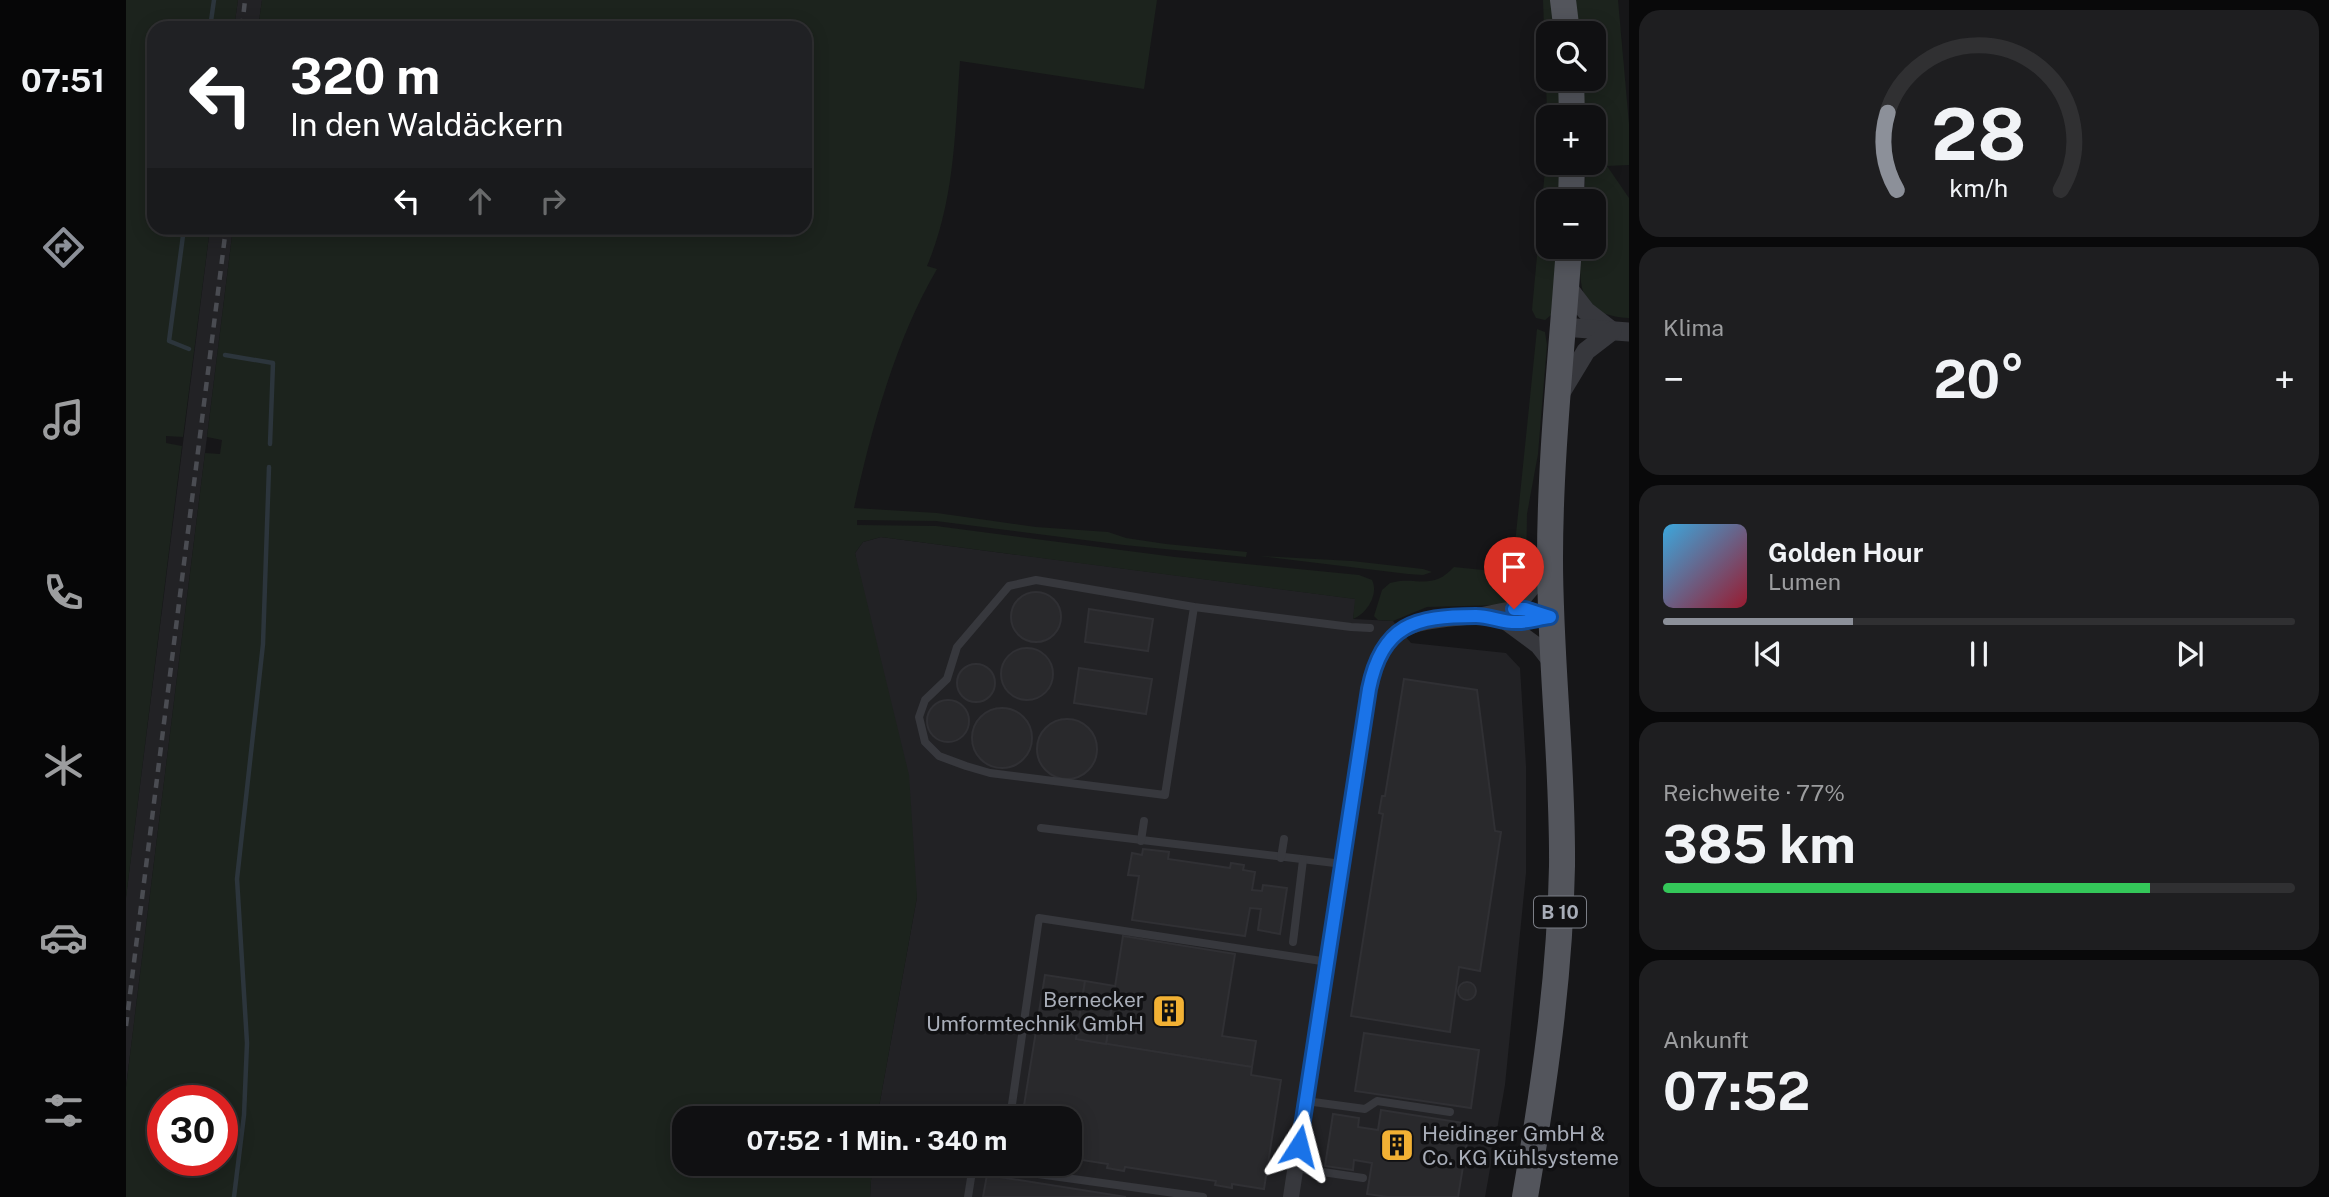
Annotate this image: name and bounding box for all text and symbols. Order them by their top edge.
map controls [1536,21,1606,259]
button: search [1536,21,1606,91]
text: 320 m [290,47,440,105]
icon: left [175,49,266,140]
text: 07:51 [21,62,105,99]
text: 28 [1931,91,2027,176]
button: + [1536,105,1606,175]
text: In den Waldäckern [290,106,564,143]
text: km/h [1950,173,2008,203]
icon: left [388,182,426,220]
icon: ahead [461,182,499,220]
icon: right [534,182,572,220]
button: − [1536,189,1606,259]
icon: directions [39,223,88,272]
text: Klima [1663,314,1724,341]
text: 20° [1933,349,2025,410]
text: − [1663,357,1684,402]
text: + [2274,357,2295,402]
icon: music [39,395,88,444]
pin [1484,537,1544,609]
text: Golden Hour [1768,537,1923,568]
icon: arrive [1495,548,1533,586]
icon: phone [39,568,88,617]
text: Lumen [1768,568,1841,595]
icon: previous [1749,635,1787,673]
icon: pause [1960,635,1998,673]
icon: next [2171,635,2209,673]
icon: climate [39,741,88,790]
text: Reichweite · 77% [1663,779,1845,806]
text: 385 km [1663,814,1856,875]
road number: B 10 [1534,896,1586,928]
icon: car [39,913,88,962]
place label: Bernecker Umformtechnik GmbH [926,987,1144,1036]
building icon: Bernecker Umformtechnik GmbH [1150,992,1188,1030]
text: Ankunft [1663,1026,1749,1053]
text: 07:52 [1663,1061,1810,1122]
speed limit sign: 30 [147,1085,238,1176]
icon: filters [39,1086,88,1135]
position arrow [1262,1109,1336,1183]
place label: Heidinger GmbH & Co. KG Kühlsysteme [1422,1121,1619,1170]
text: 07:52 · 1 Min. · 340 m [747,1125,1007,1156]
building icon: Heidinger GmbH & Co. KG Kühlsysteme [1378,1126,1416,1164]

